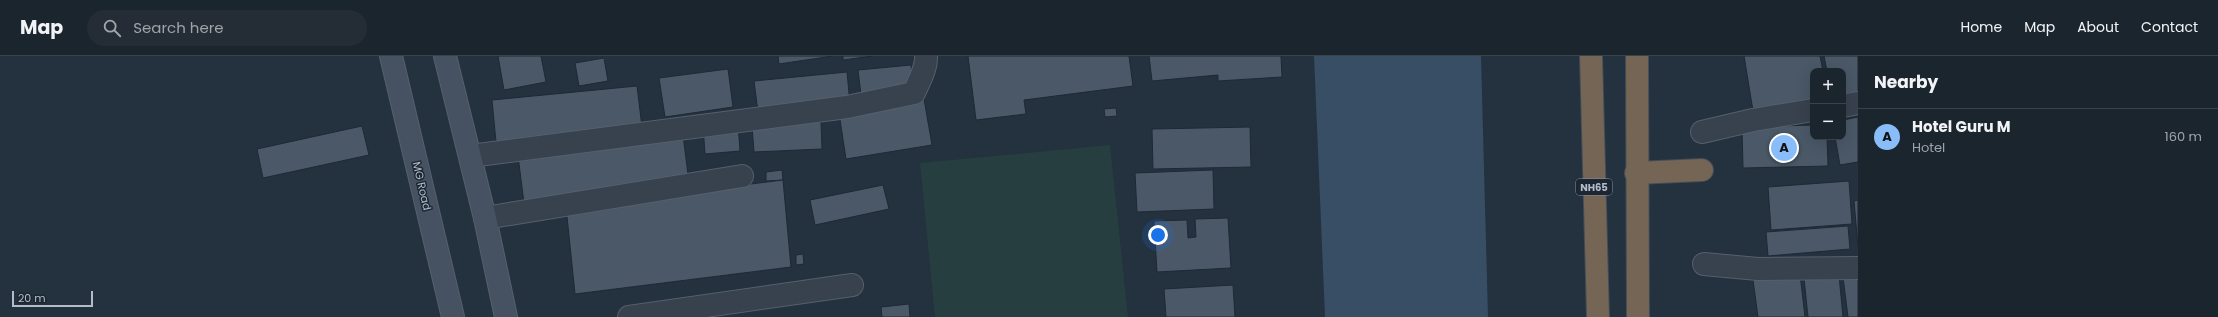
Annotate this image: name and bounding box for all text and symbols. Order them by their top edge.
search box [87,10,367,46]
text: Map [20,14,63,41]
icon: search [101,17,123,39]
text: Search here [133,17,224,38]
text: Home [1960,17,2002,37]
text: Map [2024,17,2055,37]
text: About [2077,17,2119,37]
text: Contact [2141,17,2198,37]
map controls [1810,68,1846,140]
button: + [1810,68,1846,104]
text: Nearby [1874,70,1938,94]
button: − [1810,104,1846,140]
text: Hotel Guru M [1912,116,2010,137]
text: A [1882,127,1892,146]
text: 160 m [2165,127,2202,146]
pin: A [1771,133,1797,163]
text: Hotel [1912,138,1945,157]
street label: MG Road [409,160,435,212]
road number: NH65 [1576,179,1612,195]
your location [1148,225,1168,245]
scale bar [12,289,93,308]
text: 20 m [18,290,46,306]

